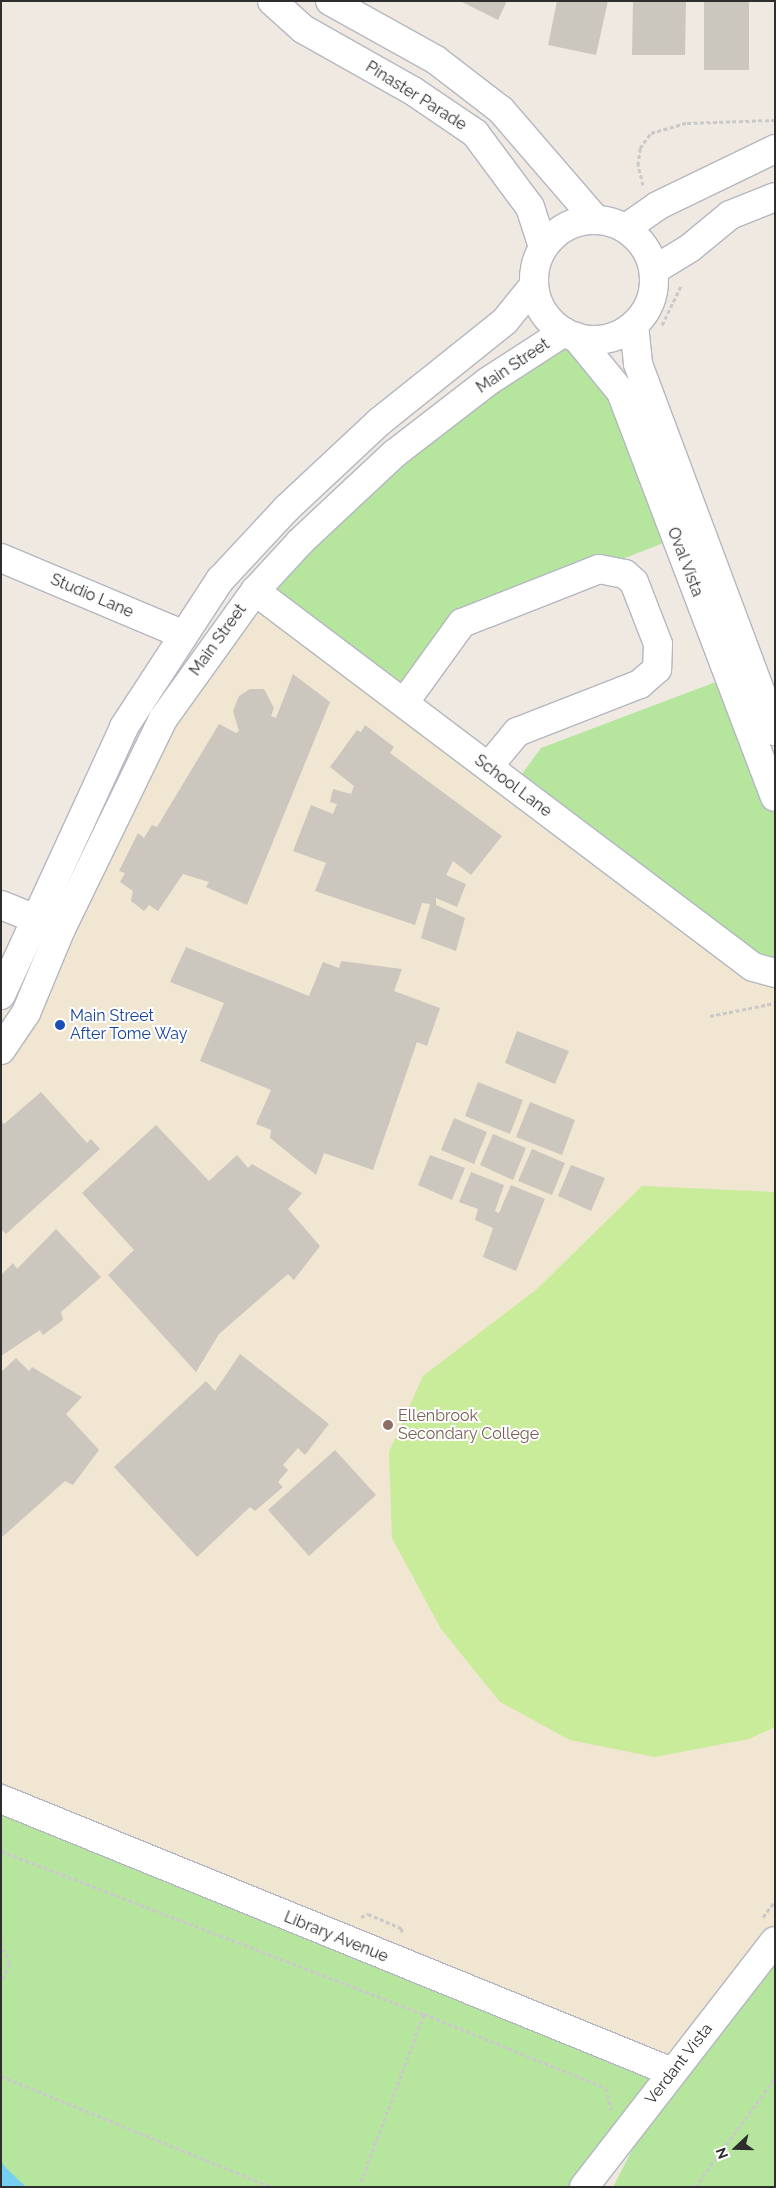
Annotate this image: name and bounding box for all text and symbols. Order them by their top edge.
street label: Pinaster Parade [362,57,470,135]
street label: Main Street [473,335,553,397]
street label: Oval Vista [663,524,707,600]
street label: Studio Lane [48,570,136,622]
street label: Main Street [186,600,250,680]
street label: School Lane [470,751,556,821]
place label: Main Street After Tome Way [70,1006,189,1044]
marker: Main Street After Tome Way [54,1019,66,1031]
place label: Ellenbrook Secondary College [398,1406,540,1444]
marker: Ellenbrook Secondary College [382,1419,394,1431]
street label: Library Avenue [281,1907,391,1967]
street label: Verdant Vista [641,2019,717,2109]
north arrow [711,2123,761,2173]
text: N [713,2146,731,2161]

